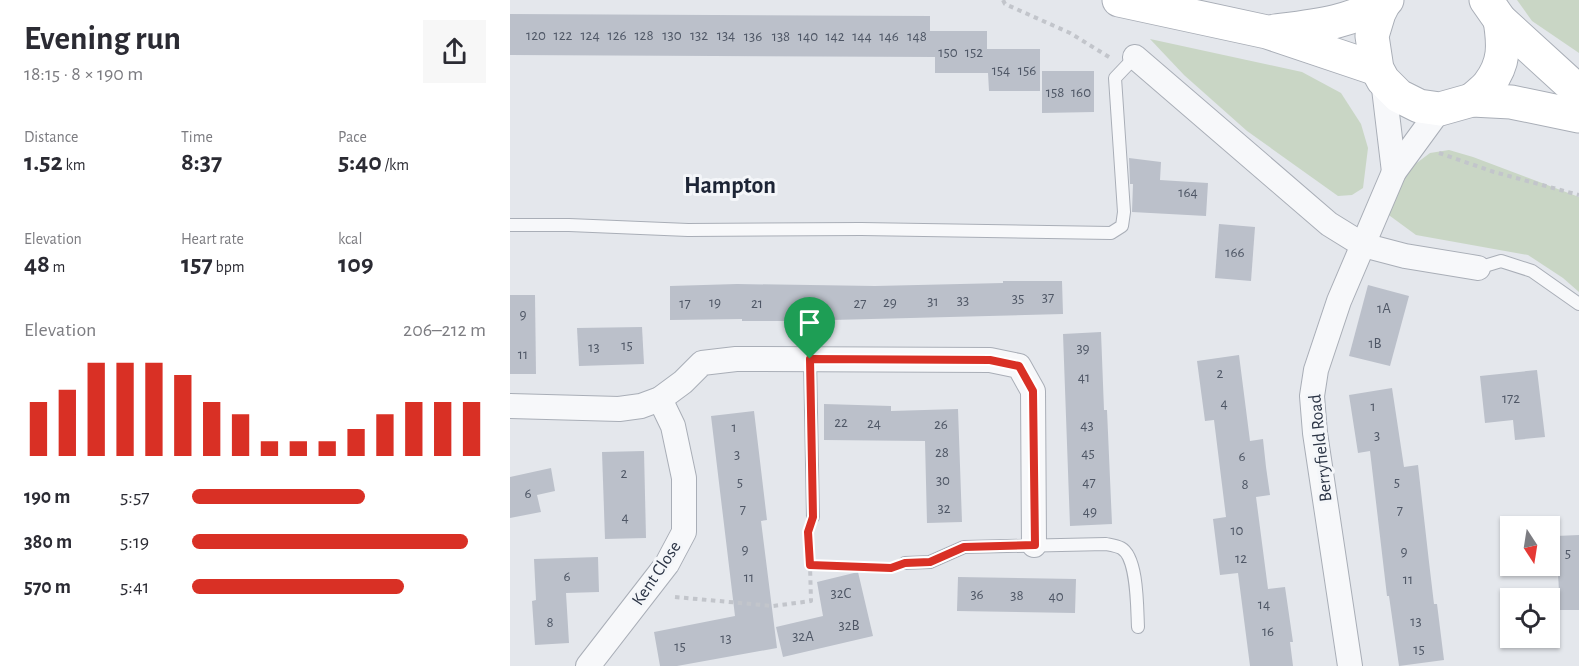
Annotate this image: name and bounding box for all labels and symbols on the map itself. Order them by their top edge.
house number: 120 [526,28,546,43]
house number: 122 [554,28,573,43]
house number: 124 [580,28,600,43]
house number: 126 [607,28,627,43]
house number: 128 [634,28,654,43]
house number: 130 [662,28,682,43]
house number: 132 [690,28,708,43]
house number: 134 [717,28,735,43]
house number: 136 [744,29,762,44]
house number: 138 [772,29,790,44]
house number: 140 [798,29,818,44]
house number: 142 [825,29,845,44]
house number: 144 [852,29,872,44]
house number: 146 [879,29,899,44]
house number: 148 [907,29,927,44]
house number: 150 [938,45,958,60]
house number: 152 [965,45,983,60]
house number: 154 [992,63,1010,78]
house number: 156 [1018,63,1036,78]
house number: 158 [1046,85,1064,100]
house number: 160 [1071,85,1091,100]
district label: Hampton [684,174,776,198]
house number: 164 [1178,185,1198,200]
house number: 166 [1225,245,1245,260]
house number: 37 [1042,290,1054,305]
house number: 35 [1012,291,1024,306]
house number: 33 [957,293,969,308]
house number: 31 [927,294,939,309]
house number: 19 [709,295,721,310]
house number: 29 [883,295,897,310]
house number: 17 [679,296,691,311]
house number: 21 [751,296,763,311]
house number: 27 [853,296,867,311]
pin [784,297,835,359]
house number: 1A [1377,301,1391,316]
house number: 9 [519,307,527,322]
house number: 1B [1368,336,1382,351]
house number: 15 [621,338,633,353]
house number: 13 [588,340,600,355]
house number: 39 [1076,341,1090,356]
house number: 11 [518,347,528,362]
house number: 2 [1217,366,1224,381]
house number: 41 [1078,370,1090,385]
house number: 172 [1502,391,1520,406]
street label: Berryfield Road [1306,393,1336,503]
house number: 4 [1220,396,1228,411]
house number: 1 [1370,399,1376,414]
house number: 22 [834,415,848,430]
house number: 24 [867,416,881,431]
house number: 26 [934,417,948,432]
house number: 43 [1080,418,1094,433]
house number: 1 [731,420,737,435]
house number: 3 [1374,428,1380,443]
house number: 28 [935,445,949,460]
house number: 45 [1081,446,1095,461]
house number: 3 [734,447,740,462]
house number: 6 [1238,449,1246,464]
house number: 2 [621,466,628,481]
house number: 30 [936,473,950,488]
house number: 5 [737,475,743,490]
house number: 47 [1082,475,1096,490]
house number: 5 [1394,475,1400,490]
house number: 8 [1241,477,1249,492]
house number: 6 [524,486,532,501]
house number: 32 [937,501,951,516]
house number: 7 [740,502,746,517]
house number: 7 [1397,503,1403,518]
house number: 49 [1083,504,1097,519]
house number: 4 [621,510,629,525]
north arrow [1500,516,1560,576]
house number: 10 [1230,523,1244,538]
street label: Kent Close [629,538,685,609]
house number: 9 [741,542,749,557]
house number: 9 [1400,544,1408,559]
house number: 5 [1565,546,1571,561]
house number: 12 [1235,551,1247,566]
house number: 6 [563,569,571,584]
house number: 11 [744,570,754,585]
house number: 11 [1403,572,1413,587]
house number: 32C [831,586,852,601]
house number: 36 [970,587,984,602]
house number: 38 [1010,588,1024,603]
house number: 40 [1048,589,1064,604]
house number: 14 [1258,597,1270,612]
house number: 13 [1410,614,1422,629]
house number: 8 [546,615,554,630]
house number: 32B [838,618,860,633]
house number: 16 [1262,624,1274,639]
house number: 32A [792,629,814,644]
house number: 13 [720,631,732,646]
house number: 15 [674,639,686,654]
house number: 15 [1413,642,1425,657]

